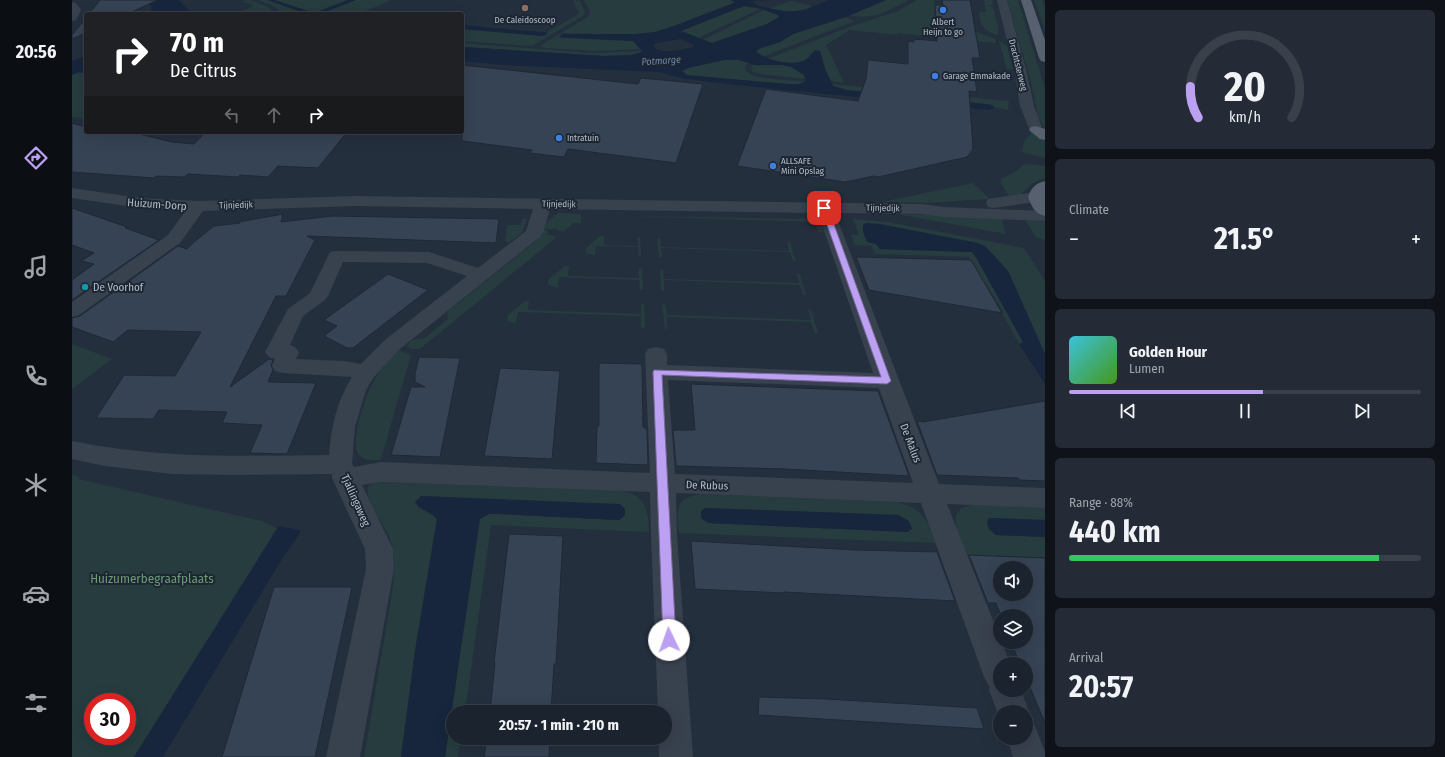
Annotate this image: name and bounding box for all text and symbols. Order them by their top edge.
marker: De Caleidoscoop [520,3,530,13]
marker: Albert Heijn to go [938,5,948,15]
place label: De Caleidoscoop [495,15,556,25]
place label: Albert Heijn to go [923,17,963,37]
text: 70 m [170,26,224,59]
icon: right [104,28,156,80]
street label: Drachtsterweg [1007,38,1029,93]
text: 20:56 [16,41,56,63]
water label: Potmarge [641,54,681,68]
text: De Citrus [170,60,237,82]
text: 20 [1223,62,1266,112]
marker: Garage Emmakade [930,71,940,81]
place label: Garage Emmakade [943,71,1011,81]
icon: left [221,104,243,126]
icon: ahead [263,104,285,126]
icon: right [305,104,327,126]
text: km/h [1229,108,1261,125]
marker: Intratuin [554,133,564,143]
place label: Intratuin [567,133,599,143]
icon: directions [22,144,50,172]
place label: ALLSAFE Mini Opslag [781,156,825,176]
marker: ALLSAFE Mini Opslag [768,161,778,171]
pin [807,191,841,225]
street label: Huizum-Dorp [127,196,187,213]
icon: arrive [813,197,835,219]
street label: Tijnjedijk [219,199,254,211]
street label: Tijnjedijk [542,199,577,209]
text: Climate [1069,202,1109,217]
street label: Tijnjedijk [866,203,901,213]
text: 21.5° [1214,221,1276,257]
text: − [1069,226,1079,253]
text: + [1411,226,1421,253]
icon: music [22,253,50,281]
place label: De Voorhof [93,281,144,294]
marker: De Voorhof [80,282,90,292]
text: Golden Hour [1129,343,1207,361]
text: Lumen [1129,361,1165,376]
icon: phone [22,362,50,390]
icon: previous [1117,400,1139,422]
icon: pause [1234,400,1256,422]
icon: next [1351,400,1373,422]
street label: De Malus [897,422,924,465]
icon: climate [22,471,50,499]
street label: Tjallingaweg [338,472,373,529]
street label: De Rubus [686,478,729,493]
text: Range · 88% [1069,495,1133,510]
text: 440 km [1069,514,1161,550]
map controls [993,561,1033,745]
button: sound [993,561,1033,601]
park label: Huizumerbegraafplaats [90,571,214,586]
icon: car [22,580,50,608]
button: layers [993,609,1033,649]
position arrow [648,619,690,661]
text: Arrival [1069,650,1103,665]
button: + [993,657,1033,697]
text: 20:57 [1069,669,1133,705]
icon: filters [22,689,50,717]
speed limit sign: 30 [84,693,136,745]
button: − [993,705,1033,745]
text: 20:57 · 1 min · 210 m [499,716,619,734]

